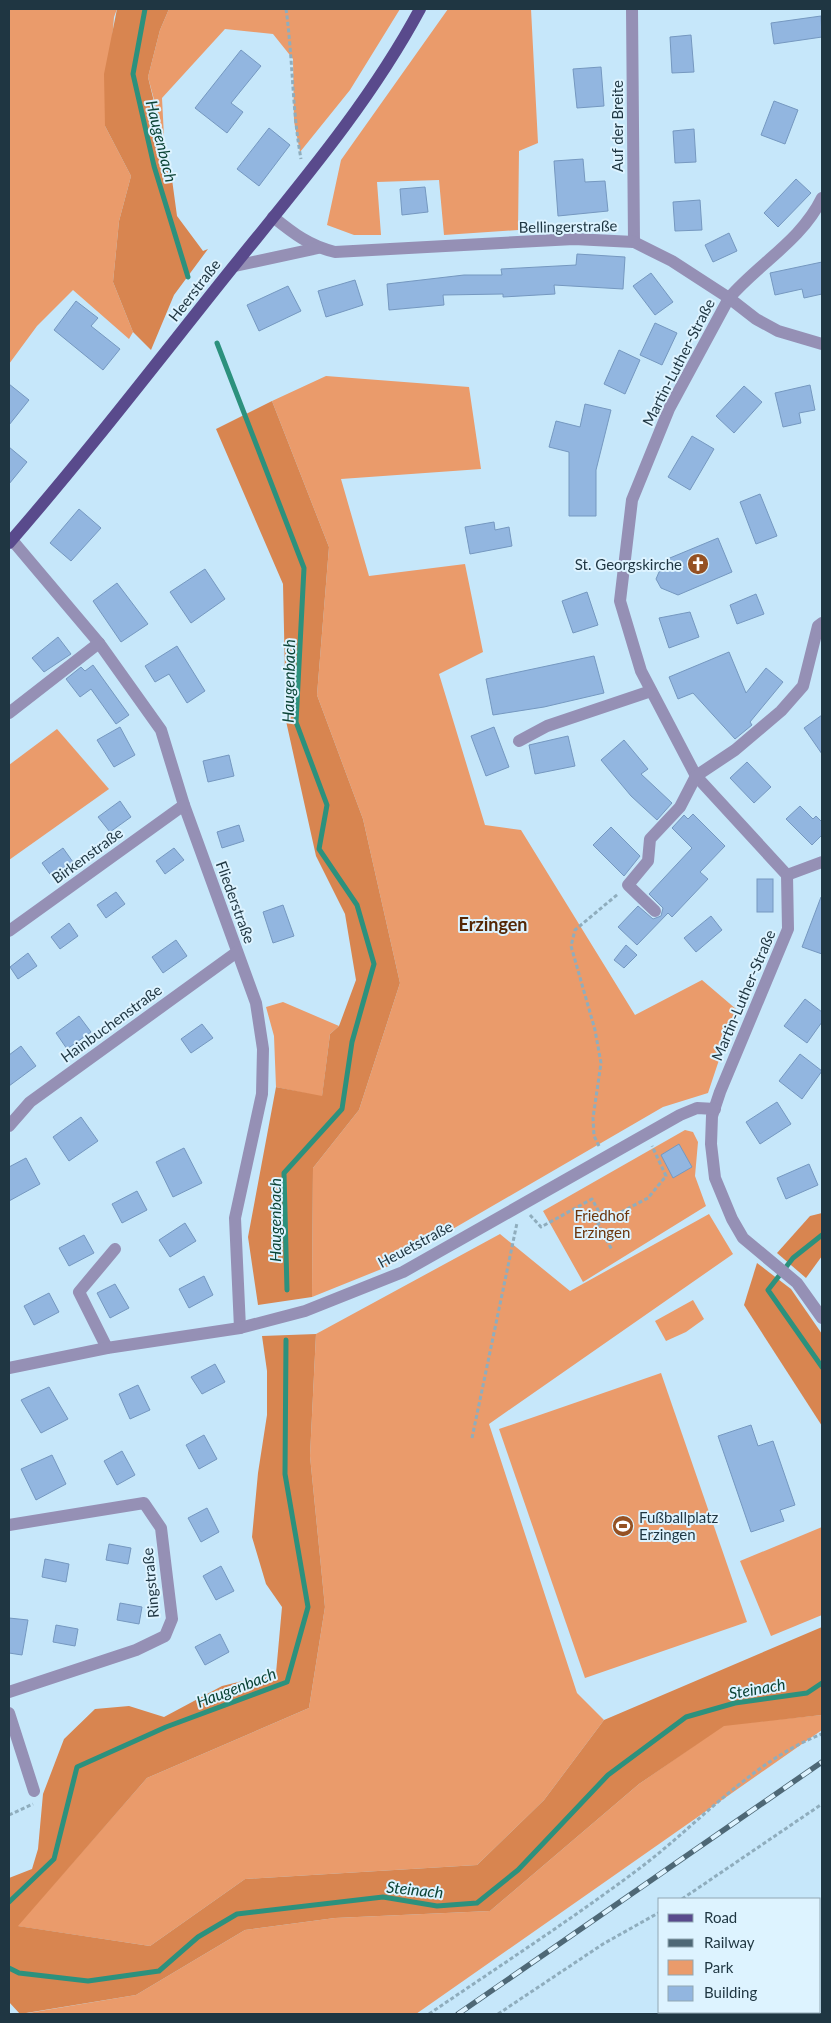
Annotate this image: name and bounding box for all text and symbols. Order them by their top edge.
street label: Auf der Breite [608,80,626,172]
water label: Haugenbach [143,98,181,184]
street label: Bellingerstraße [518,216,618,236]
street label: Heerstraße [164,255,224,325]
street label: Martin-Luther-Straße [638,295,718,429]
church icon: St. Georgskirche [686,552,710,576]
place label: St. Georgskirche [575,555,682,573]
water label: Haugenbach [278,639,298,723]
street label: Birkenstraße [48,823,126,887]
street label: Fliederstraße [213,858,259,946]
district label: Erzingen [459,913,527,935]
street label: Martin-Luther-Straße [707,927,779,1063]
street label: Hainbuchenstraße [57,980,165,1066]
water label: Haugenbach [265,1178,284,1262]
park label: Friedhof Erzingen [574,1206,630,1241]
street label: Heuetstraße [375,1217,456,1271]
place label: Fußballplatz Erzingen [639,1508,719,1543]
sports icon: Fußballplatz Erzingen [611,1514,635,1538]
street label: Ringstraße [138,1547,162,1619]
water label: Haugenbach [193,1663,279,1711]
water label: Steinach [727,1674,787,1702]
water label: Steinach [386,1877,444,1901]
legend [658,1898,821,2013]
text: Road [704,1908,737,1926]
text: Railway [704,1933,755,1951]
text: Park [704,1958,734,1976]
text: Building [704,1983,757,2001]

